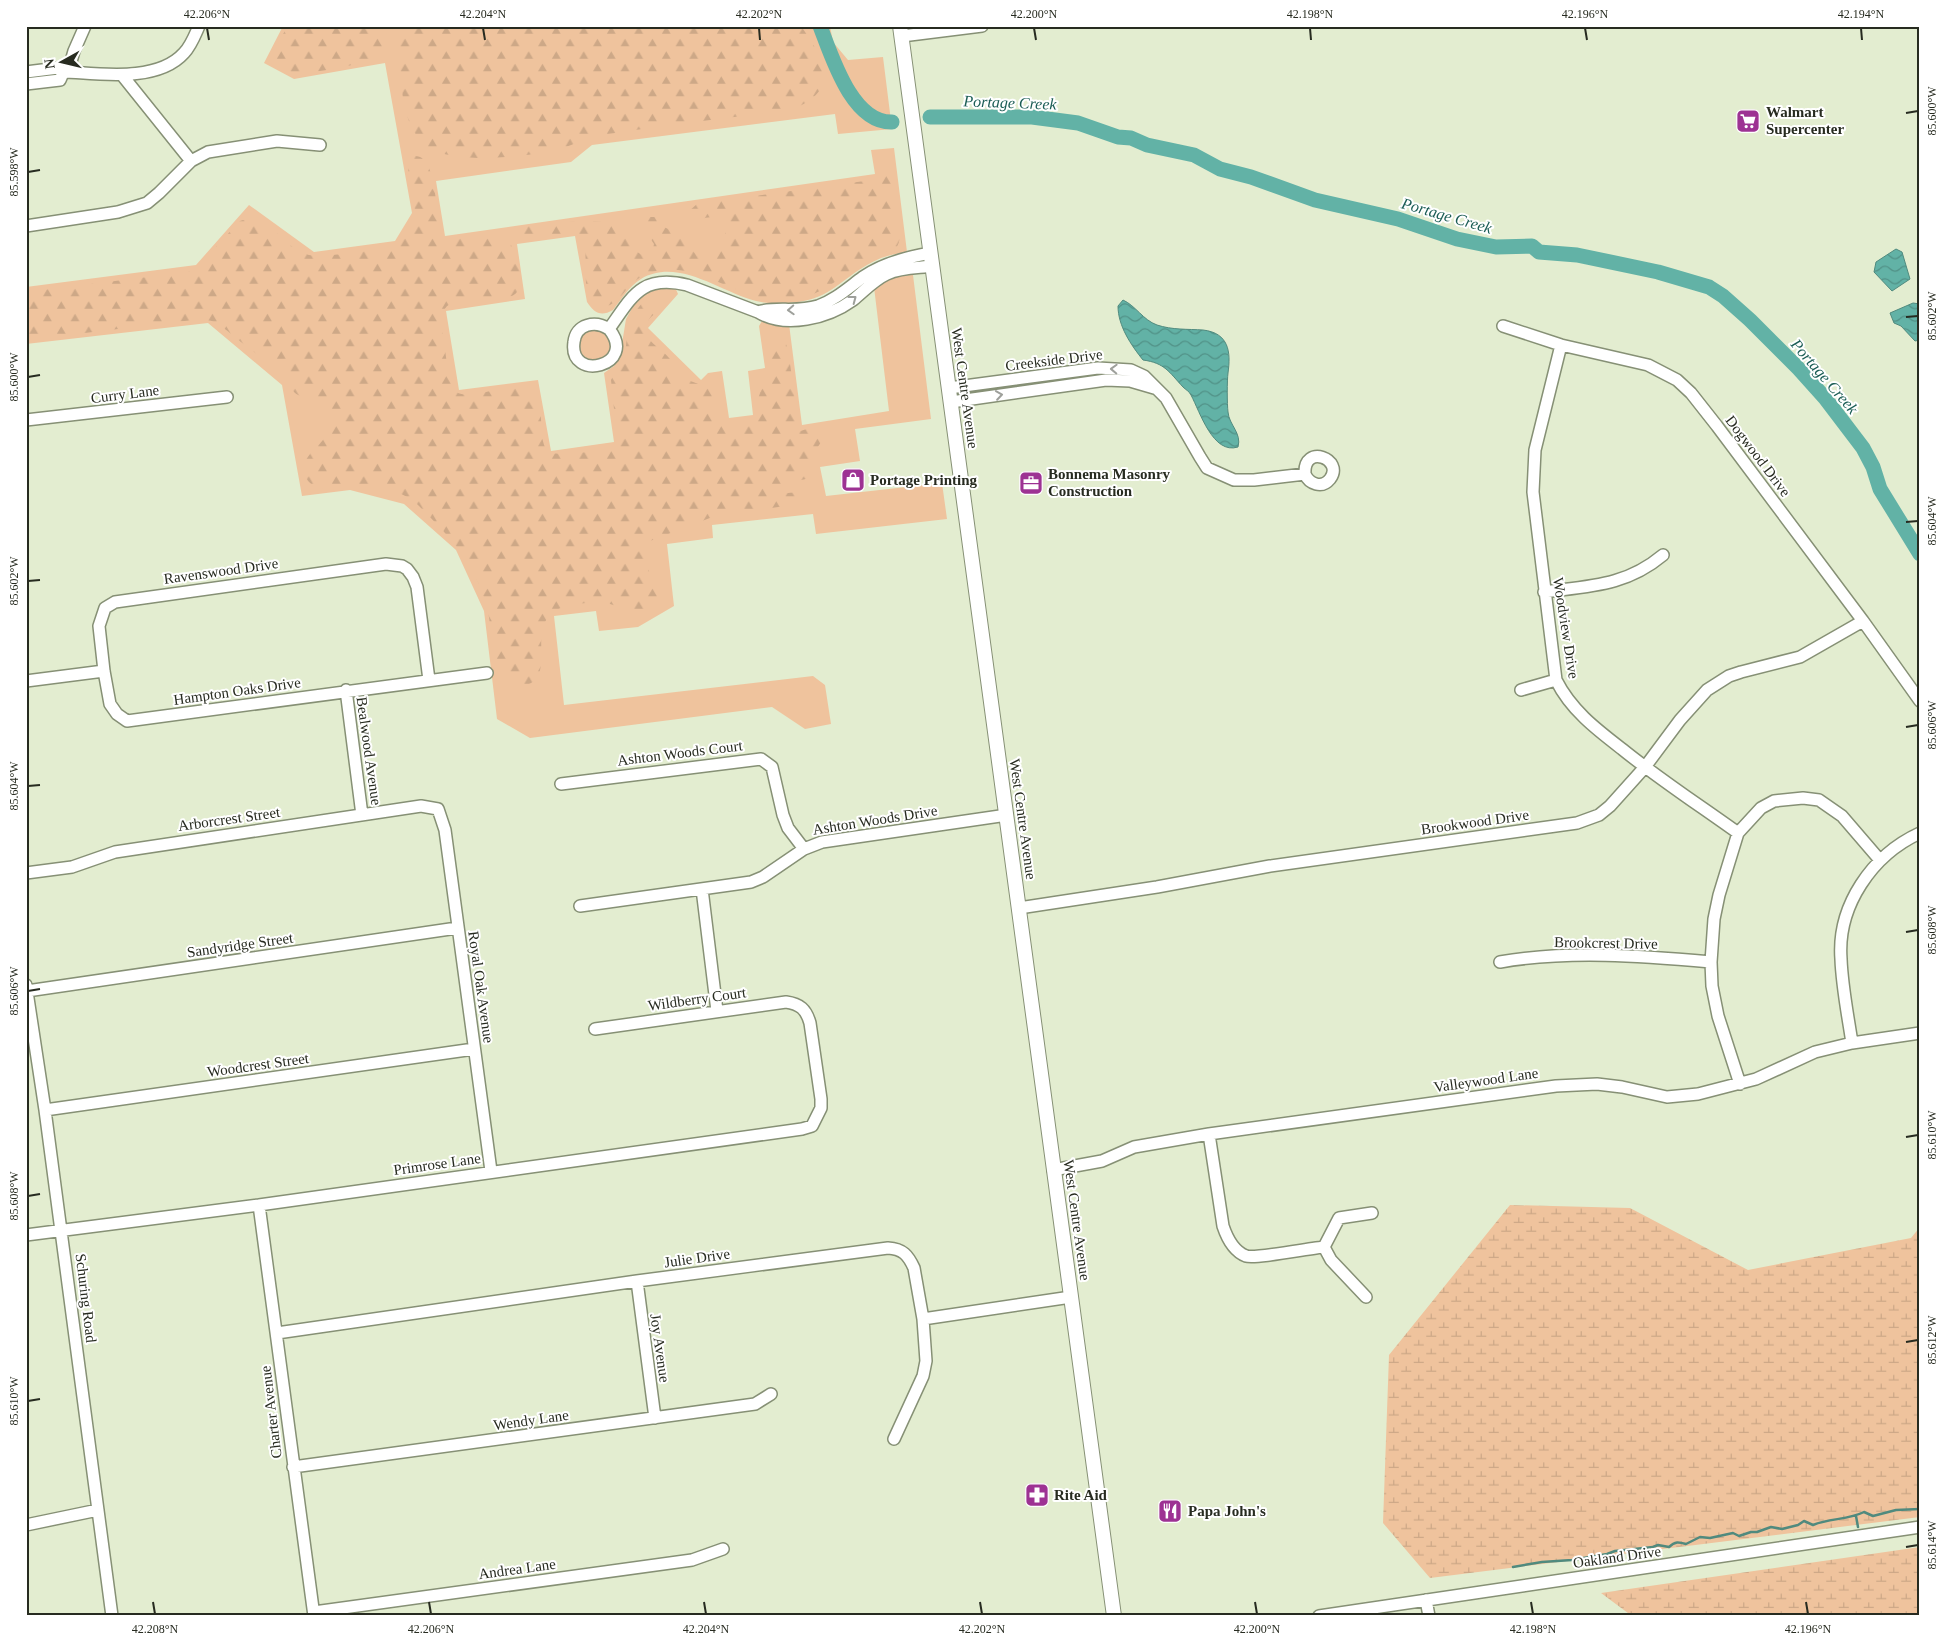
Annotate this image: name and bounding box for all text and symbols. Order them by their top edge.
text: 42.206°N [184,7,231,21]
text: 42.204°N [460,7,507,21]
text: 42.202°N [736,7,783,21]
text: 42.200°N [1011,7,1058,21]
text: 42.198°N [1287,7,1334,21]
text: 42.196°N [1562,7,1609,21]
text: 42.194°N [1838,7,1885,21]
north arrow [38,38,88,88]
text: N [41,58,58,70]
text: 85.600°W [1925,86,1939,136]
water label: Portage Creek [962,92,1058,114]
place label: Walmart Supercenter [1766,104,1844,137]
supermarket icon: Walmart Supercenter [1735,108,1761,134]
text: 85.598°W [7,147,21,197]
water label: Portage Creek [1399,194,1495,238]
text: 85.602°W [1925,291,1939,341]
one-way arrow [847,297,856,305]
one-way arrow [787,305,795,316]
street label: West Centre Avenue [949,327,981,450]
water label: Portage Creek [1786,335,1862,418]
street label: Creekside Drive [1004,346,1104,374]
text: 85.600°W [7,352,21,402]
one-way arrow [1109,363,1117,374]
street label: Curry Lane [90,382,160,406]
one-way arrow [995,391,1004,401]
street label: Dogwood Drive [1722,412,1794,500]
place label: Bonnema Masonry Construction [1048,466,1171,499]
shop icon: Portage Printing [840,467,866,493]
office icon: Bonnema Masonry Construction [1018,470,1044,496]
place label: Portage Printing [870,472,978,488]
text: 85.604°W [1925,496,1939,546]
street label: Ravenswood Drive [163,555,280,587]
text: 85.602°W [7,556,21,606]
street label: Woodview Drive [1550,576,1582,680]
street label: Hampton Oaks Drive [172,674,302,708]
street label: Bealwood Avenue [353,696,385,807]
text: 85.606°W [1925,700,1939,750]
street label: Ashton Woods Court [616,737,744,769]
street label: West Centre Avenue [1007,758,1039,881]
text: 85.604°W [7,761,21,811]
street label: Ashton Woods Drive [812,802,939,838]
street label: Arborcrest Street [177,804,282,834]
street label: Brookwood Drive [1420,806,1530,837]
text: 85.608°W [1925,905,1939,955]
street label: Sandyridge Street [186,930,295,960]
street label: Royal Oak Avenue [465,930,497,1044]
street label: Brookcrest Drive [1554,934,1658,952]
text: 85.606°W [7,966,21,1016]
street label: Wildberry Court [647,984,748,1014]
street label: Woodcrest Street [206,1050,311,1080]
street label: Valleywood Lane [1433,1065,1540,1095]
text: 85.610°W [1925,1110,1939,1160]
street label: Primrose Lane [392,1150,482,1178]
street label: West Centre Avenue [1061,1159,1093,1282]
text: 85.608°W [7,1171,21,1221]
street label: Julie Drive [663,1245,731,1271]
street label: Schuring Road [73,1253,99,1344]
street label: Joy Avenue [647,1313,673,1384]
text: 85.612°W [1925,1315,1939,1365]
street label: Charter Avenue [257,1364,285,1459]
text: 85.610°W [7,1376,21,1426]
street label: Wendy Lane [492,1407,570,1433]
pharmacy icon: Rite Aid [1024,1482,1050,1508]
place label: Rite Aid [1054,1487,1108,1503]
restaurant icon: Papa John's [1157,1498,1183,1524]
place label: Papa John's [1188,1503,1266,1519]
text: 85.614°W [1925,1520,1939,1570]
street label: Oakland Drive [1572,1543,1662,1571]
street label: Andrea Lane [477,1556,557,1582]
text: 42.208°N [132,1622,179,1636]
text: 42.206°N [408,1622,455,1636]
text: 42.204°N [683,1622,730,1636]
text: 42.202°N [959,1622,1006,1636]
text: 42.200°N [1234,1622,1281,1636]
text: 42.198°N [1510,1622,1557,1636]
text: 42.196°N [1785,1622,1832,1636]

